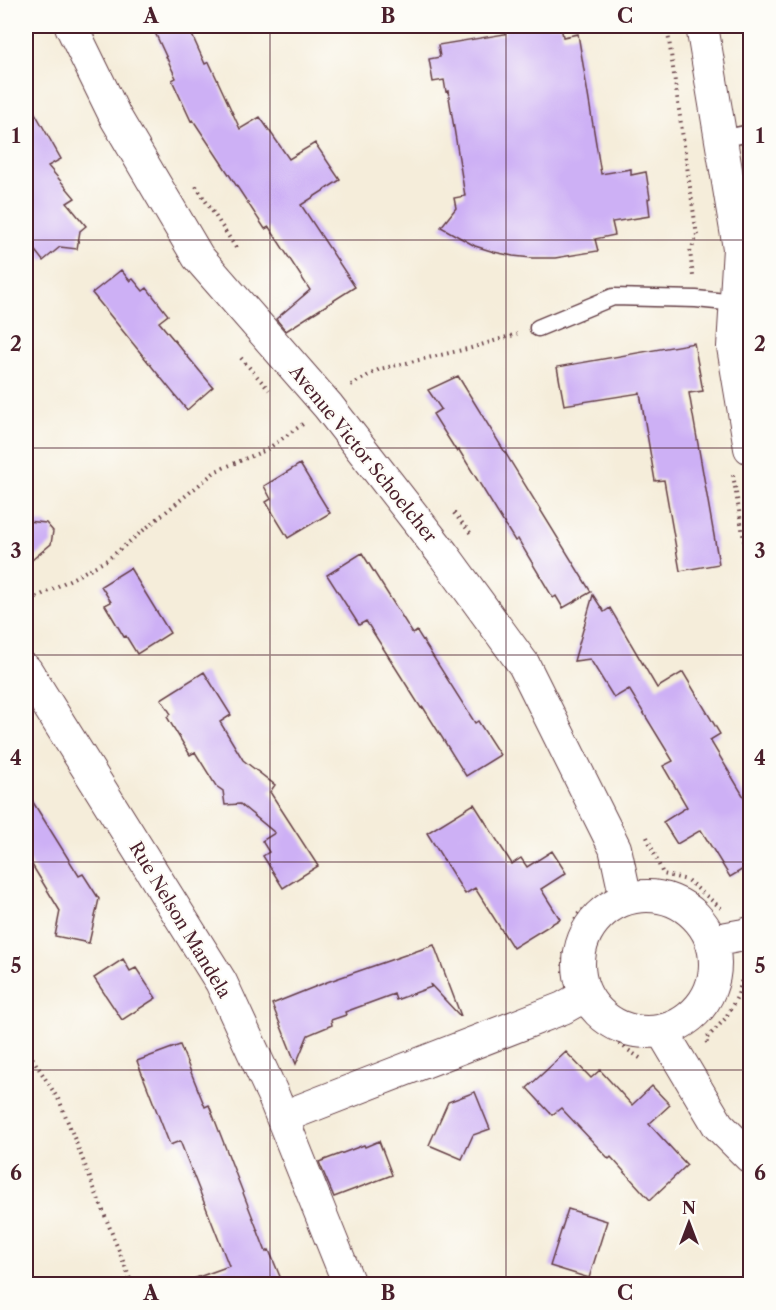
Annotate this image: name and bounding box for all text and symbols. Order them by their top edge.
text: A [142,4,159,28]
text: B [381,4,396,28]
text: C [617,4,633,28]
text: 1 [12,124,21,148]
text: 1 [756,124,765,148]
text: 2 [10,332,22,356]
text: 2 [754,332,766,356]
street label: Avenue Victor Schoelcher [284,360,442,547]
text: 3 [10,539,22,563]
text: 3 [754,539,766,563]
text: 4 [10,746,22,770]
text: 4 [754,746,766,770]
street label: Rue Nelson Mandela [125,838,236,1003]
text: 5 [10,954,22,978]
text: 5 [754,954,766,978]
text: 6 [10,1161,22,1185]
text: 6 [754,1161,766,1185]
north arrow [659,1193,719,1253]
text: N [682,1198,696,1218]
text: A [142,1281,159,1305]
text: B [381,1281,396,1305]
text: C [617,1281,633,1305]

